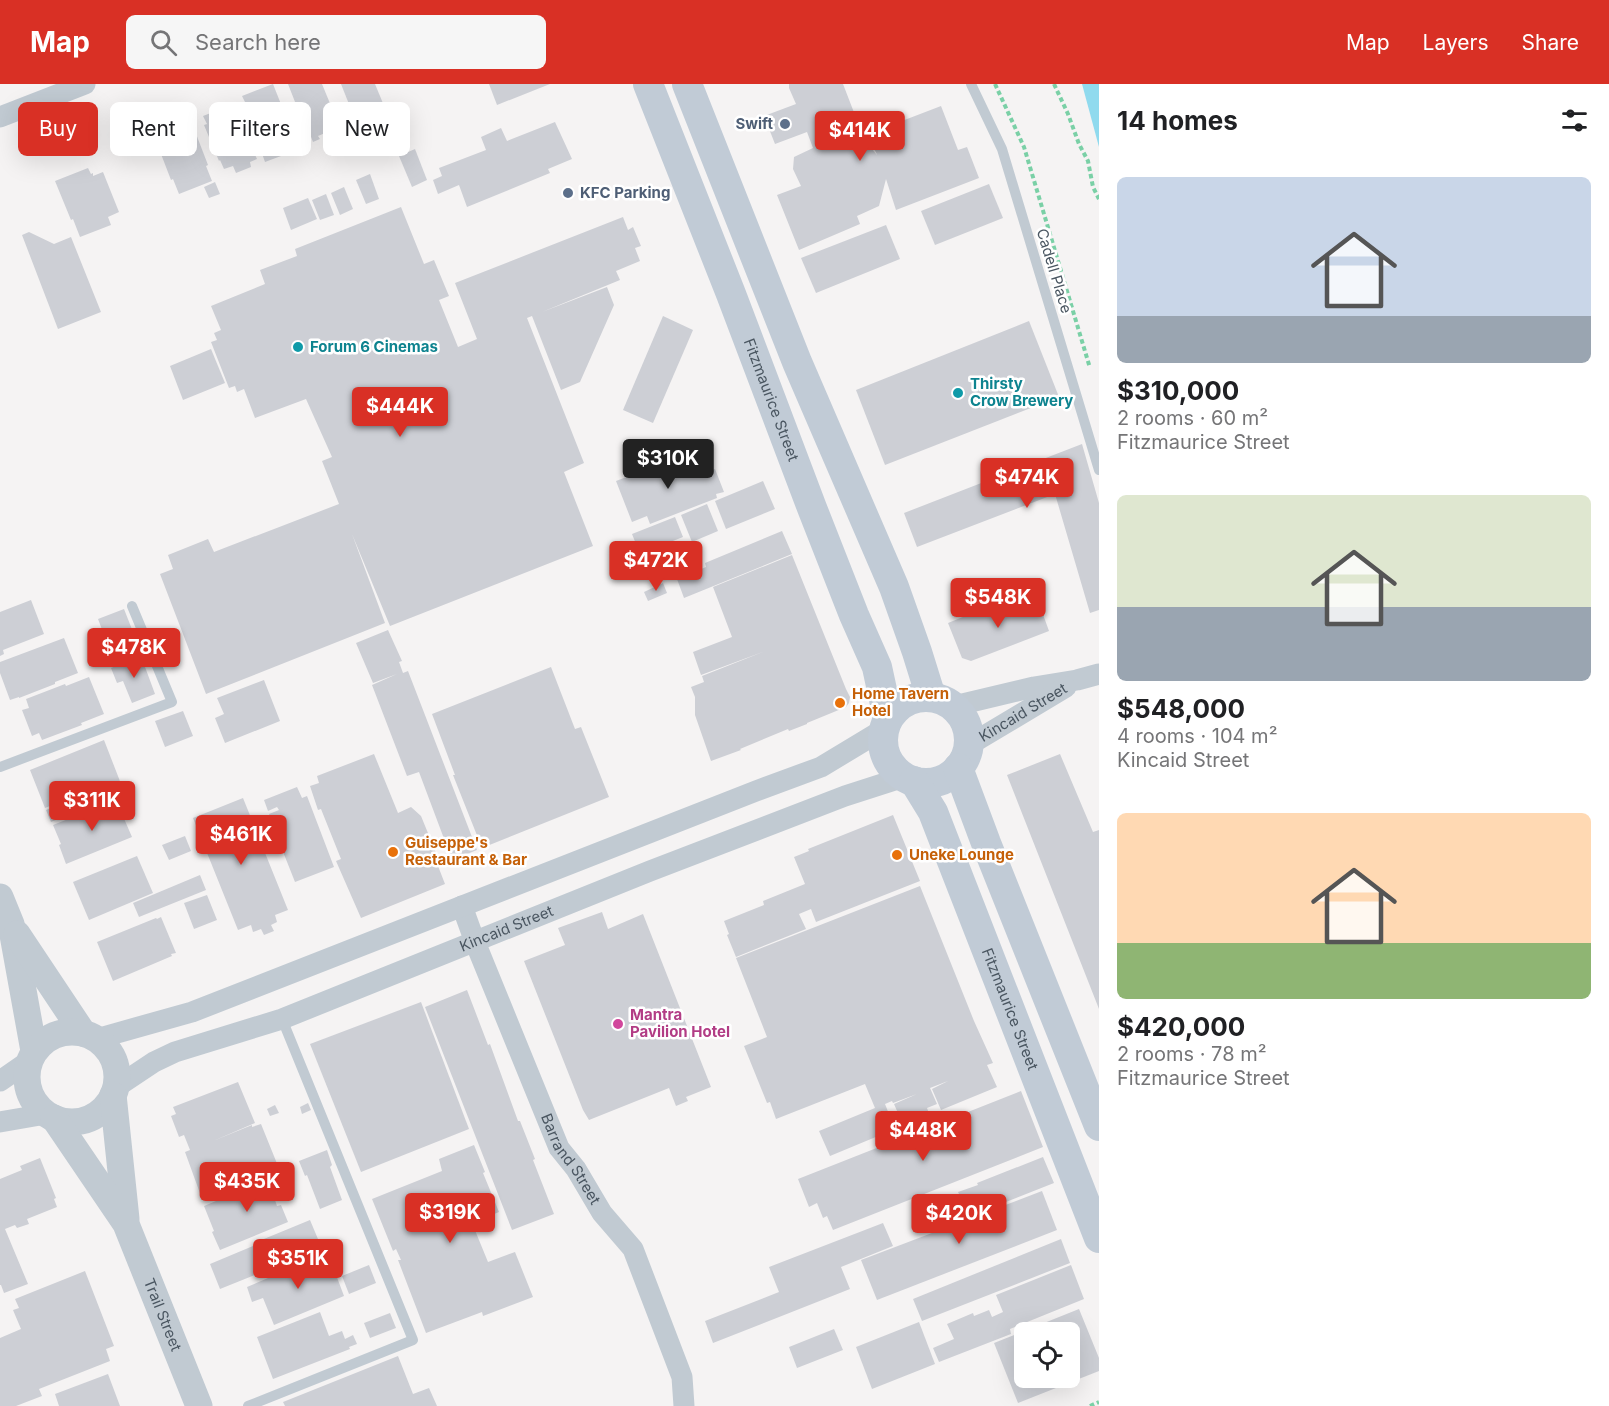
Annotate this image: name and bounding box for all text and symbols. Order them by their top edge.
search box [126,15,546,69]
text: Map [30,25,90,59]
icon: search [147,26,180,59]
text: Search here [195,29,321,55]
text: Map [1346,30,1390,55]
text: Layers [1423,30,1489,55]
text: Share [1522,30,1579,55]
chip: Buy [18,102,98,156]
chip: Rent [110,102,197,156]
chip: Filters [209,102,311,156]
chip: New [323,102,410,156]
icon: filters [1558,104,1591,137]
text: 14 homes [1117,105,1238,136]
pin: $414K [818,111,902,162]
place label: Swift [735,114,773,133]
marker: Swift [778,117,792,131]
text: $414K [829,118,891,142]
place label: KFC Parking [580,183,670,202]
marker: KFC Parking [561,186,575,200]
icon: home [1300,216,1408,324]
street label: Cadell Place [1033,226,1076,316]
street label: Fitzmaurice Street [740,336,803,464]
place label: Forum 6 Cinemas [310,337,438,356]
marker: Forum 6 Cinemas [291,340,305,354]
place label: Thirsty Crow Brewery [970,374,1073,410]
text: $310,000 [1117,375,1239,406]
marker: Thirsty Crow Brewery [951,386,965,400]
pin: $444K [358,387,442,438]
text: $444K [366,394,434,418]
text: 2 rooms · 60 m² [1117,406,1268,430]
text: Fitzmaurice Street [1117,430,1290,454]
pin: $310K [626,439,710,490]
text: $310K [637,446,699,470]
pin: $474K [985,458,1069,509]
text: $474K [995,465,1060,489]
icon: home [1300,534,1408,642]
pin: $472K [614,541,698,592]
text: $472K [623,548,689,572]
pin: $548K [956,578,1040,629]
text: $548K [965,585,1031,609]
pin: $478K [92,628,176,679]
text: $478K [101,635,167,659]
street label: Kincaid Street [975,679,1070,746]
place label: Home Tavern Hotel [852,684,949,720]
text: $548,000 [1117,693,1245,724]
marker: Home Tavern Hotel [833,696,847,710]
text: 4 rooms · 104 m² [1117,724,1277,748]
text: Kincaid Street [1117,748,1249,772]
pin: $311K [50,781,134,832]
text: $311K [63,788,121,812]
pin: $461K [199,815,283,866]
text: $461K [210,822,272,846]
place label: Guiseppe's Restaurant & Bar [405,833,527,869]
marker: Guiseppe's Restaurant & Bar [386,845,400,859]
place label: Uneke Lounge [909,845,1014,864]
marker: Uneke Lounge [890,848,904,862]
icon: home [1300,852,1408,960]
street label: Kincaid Street [457,901,556,956]
street label: Fitzmaurice Street [978,945,1043,1073]
place label: Mantra Pavilion Hotel [630,1005,730,1041]
text: $420,000 [1117,1011,1245,1042]
marker: Mantra Pavilion Hotel [611,1017,625,1031]
text: 2 rooms · 78 m² [1117,1042,1266,1066]
text: Fitzmaurice Street [1117,1066,1290,1090]
street label: Barrand Street [537,1111,605,1208]
pin: $448K [881,1111,965,1162]
text: $448K [889,1118,957,1142]
pin: $435K [205,1162,289,1213]
text: $435K [214,1169,280,1193]
pin: $319K [408,1193,492,1244]
pin: $420K [917,1194,1001,1245]
text: $319K [419,1200,481,1224]
text: $420K [925,1201,993,1225]
pin: $351K [256,1239,340,1290]
text: $351K [267,1246,329,1270]
street label: Trail Street [140,1275,186,1354]
map controls [1014,1322,1080,1388]
button: locate [1014,1322,1080,1388]

